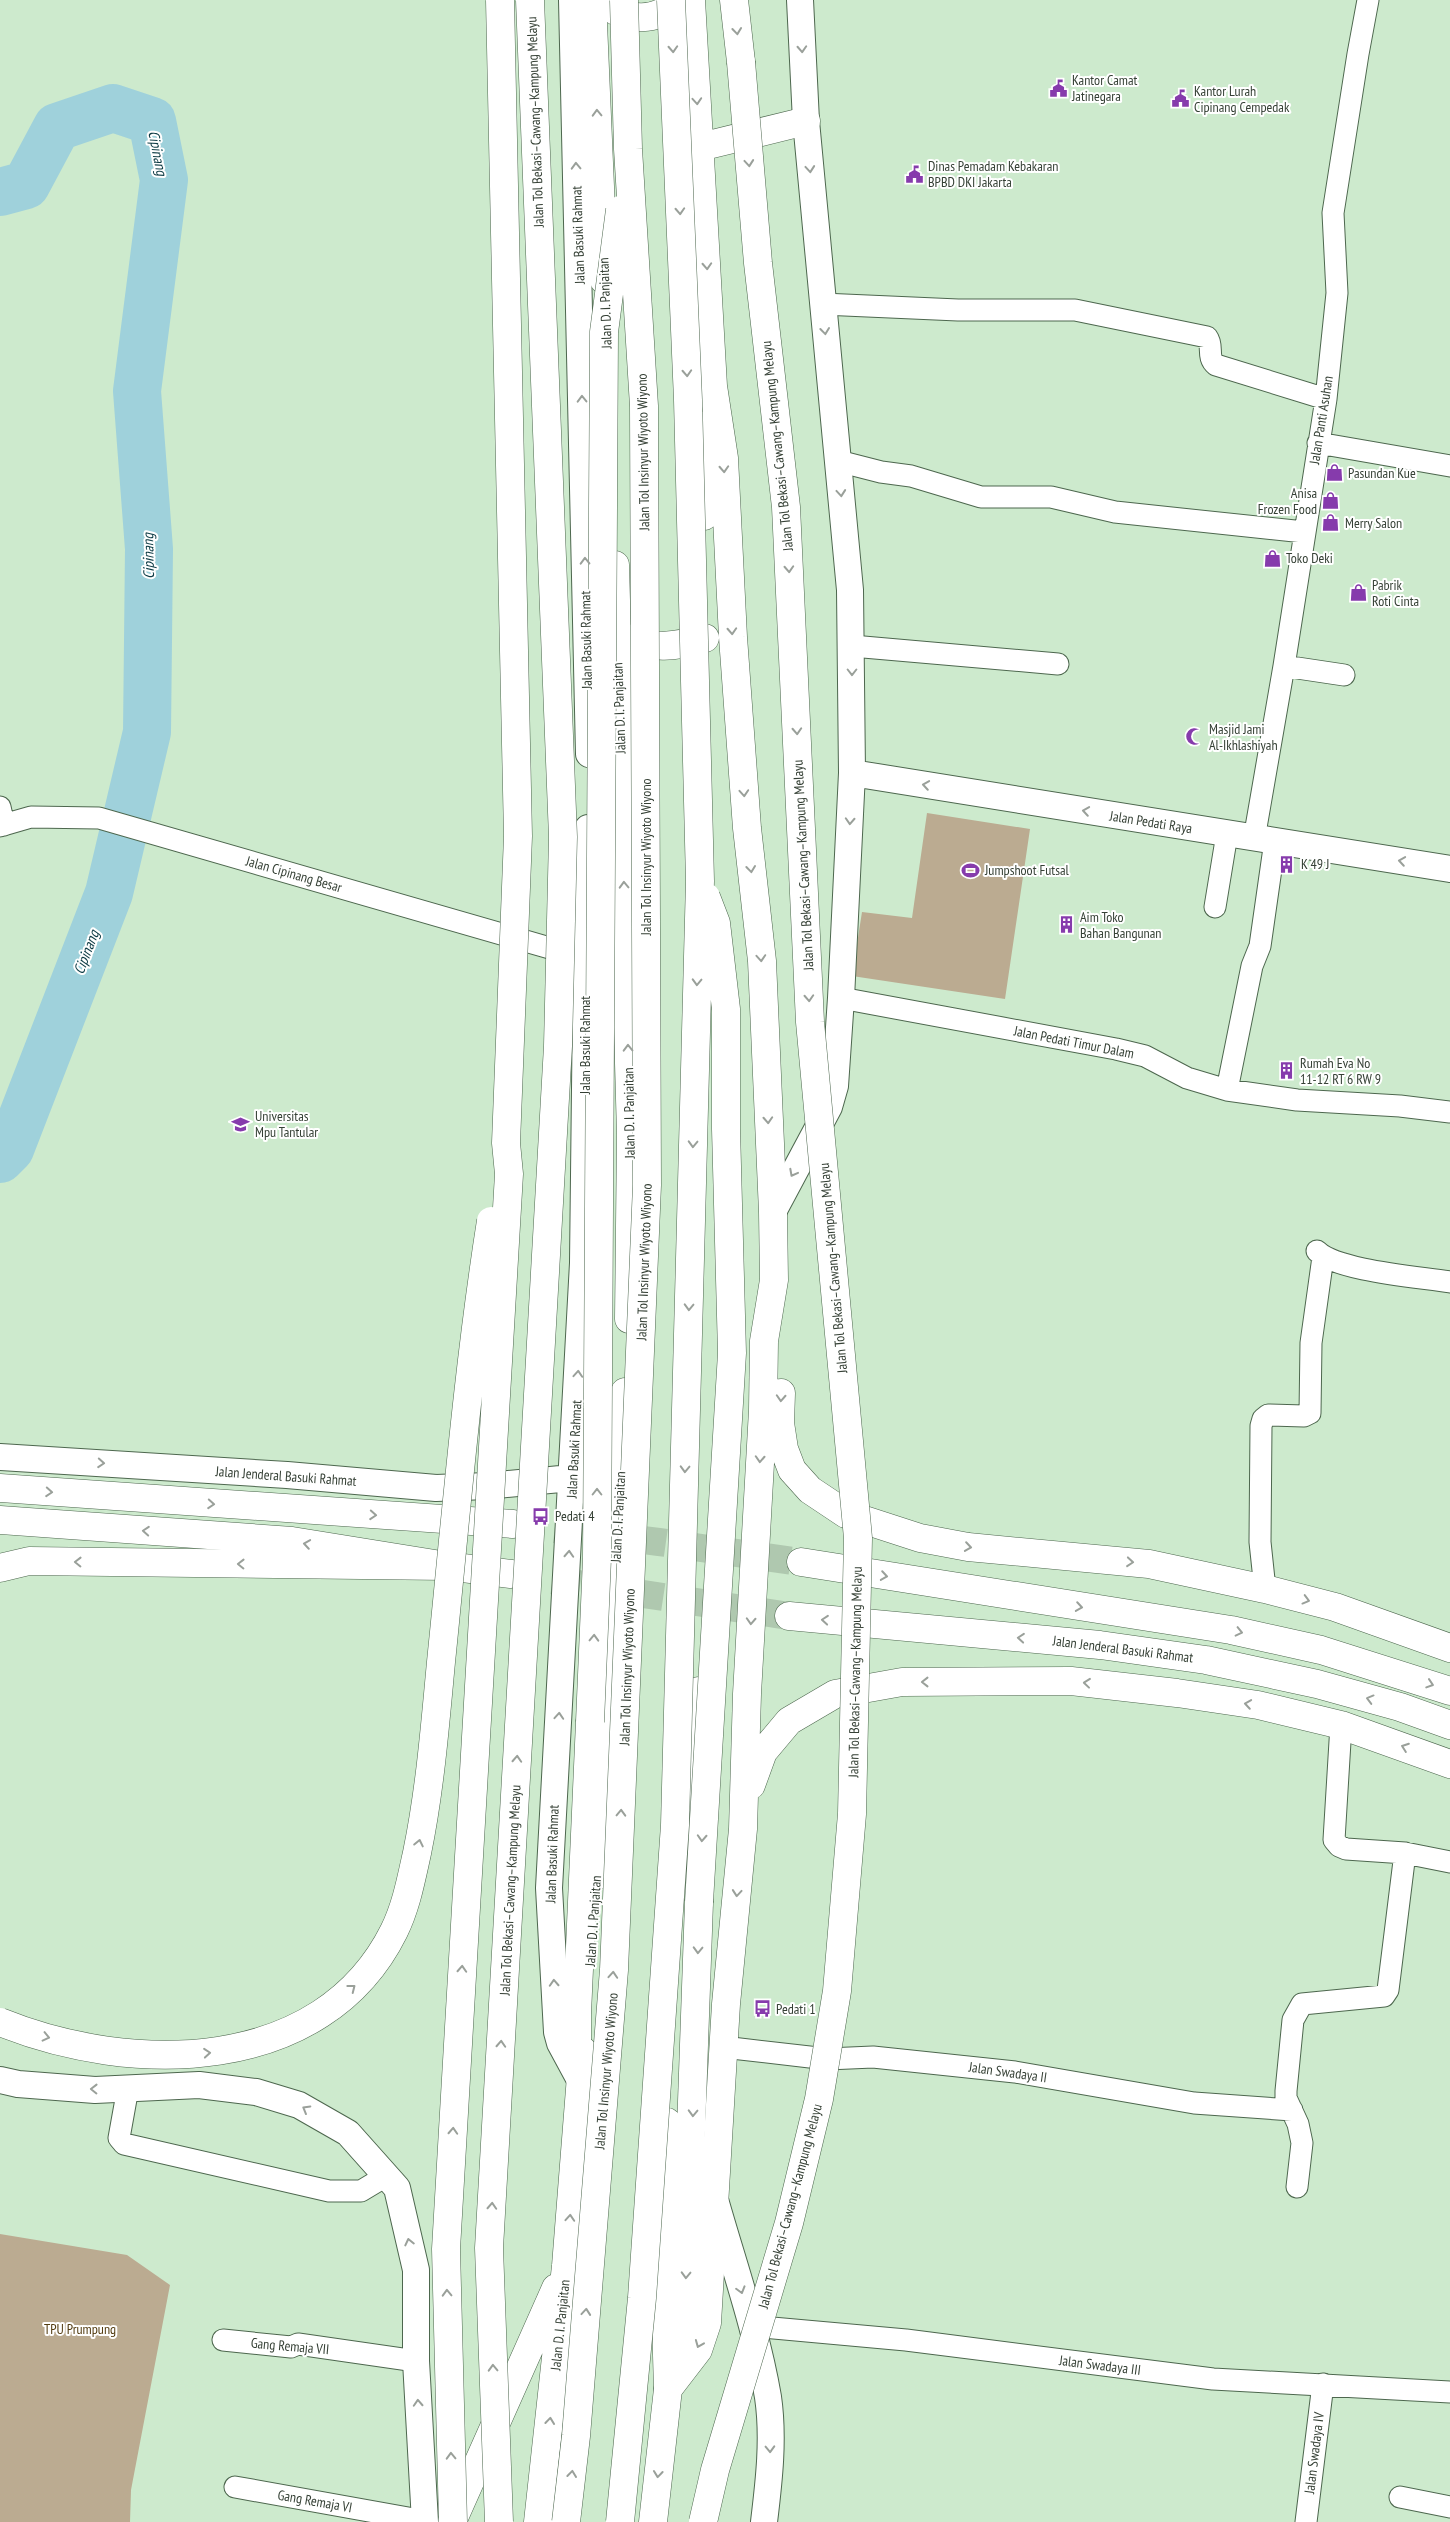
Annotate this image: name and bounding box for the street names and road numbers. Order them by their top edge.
street label: Jalan Tol Bekasi–Cawang–Kampung Melayu [522,16,548,229]
street label: Jalan Basuki Rahmat [567,185,589,286]
street label: Jalan D. I. Panjaitan [594,257,616,350]
street label: Jalan Tol Bekasi–Cawang–Kampung Melayu [757,340,797,553]
street label: Jalan Tol Insinyur Wiyoto Wiyono [633,373,653,532]
street label: Jalan Panti Asuhan [1305,374,1337,467]
street label: Jalan Basuki Rahmat [576,590,596,690]
street label: Jalan D. I. Panjaitan [608,662,630,755]
street label: Jalan Tol Bekasi–Cawang–Kampung Melayu [788,759,818,972]
street label: Jalan Tol Insinyur Wiyoto Wiyono [637,778,655,937]
street label: Jalan Pedati Raya [1107,806,1194,837]
street label: Jalan Cipinang Besar [243,851,344,896]
street label: Jalan Basuki Rahmat [576,996,594,1095]
street label: Jalan Pedati Timur Dalam [1011,1021,1136,1062]
street label: Jalan D. I. Panjaitan [619,1067,639,1160]
street label: Jalan Tol Bekasi–Cawang–Kampung Melayu [815,1162,851,1375]
street label: Jalan Tol Insinyur Wiyoto Wiyono [632,1183,656,1342]
street label: Jalan Basuki Rahmat [562,1399,586,1500]
street label: Jalan Jenderal Basuki Rahmat [214,1462,357,1490]
street label: Jalan D. I. Panjaitan [607,1471,629,1564]
street label: Jalan Tol Bekasi–Cawang–Kampung Melayu [844,1566,866,1779]
street label: Jalan Tol Insinyur Wiyoto Wiyono [615,1588,639,1747]
street label: Jalan Jenderal Basuki Rahmat [1051,1631,1194,1667]
street label: Jalan Tol Bekasi–Cawang–Kampung Melayu [495,1784,525,1997]
street label: Jalan Basuki Rahmat [541,1804,563,1905]
street label: Jalan D. I. Panjaitan [581,1875,605,1968]
street label: Jalan Tol Insinyur Wiyoto Wiyono [590,1992,622,2151]
street label: Jalan Swadaya II [967,2057,1048,2086]
street label: Jalan Tol Bekasi–Cawang–Kampung Melayu [754,2102,826,2311]
street label: Jalan D. I. Panjaitan [546,2279,574,2372]
street label: Gang Remaja VII [250,2334,330,2358]
street label: Jalan Swadaya III [1057,2351,1142,2379]
street label: Jalan Swadaya IV [1300,2411,1328,2496]
street label: Gang Remaja VI [276,2486,354,2516]

